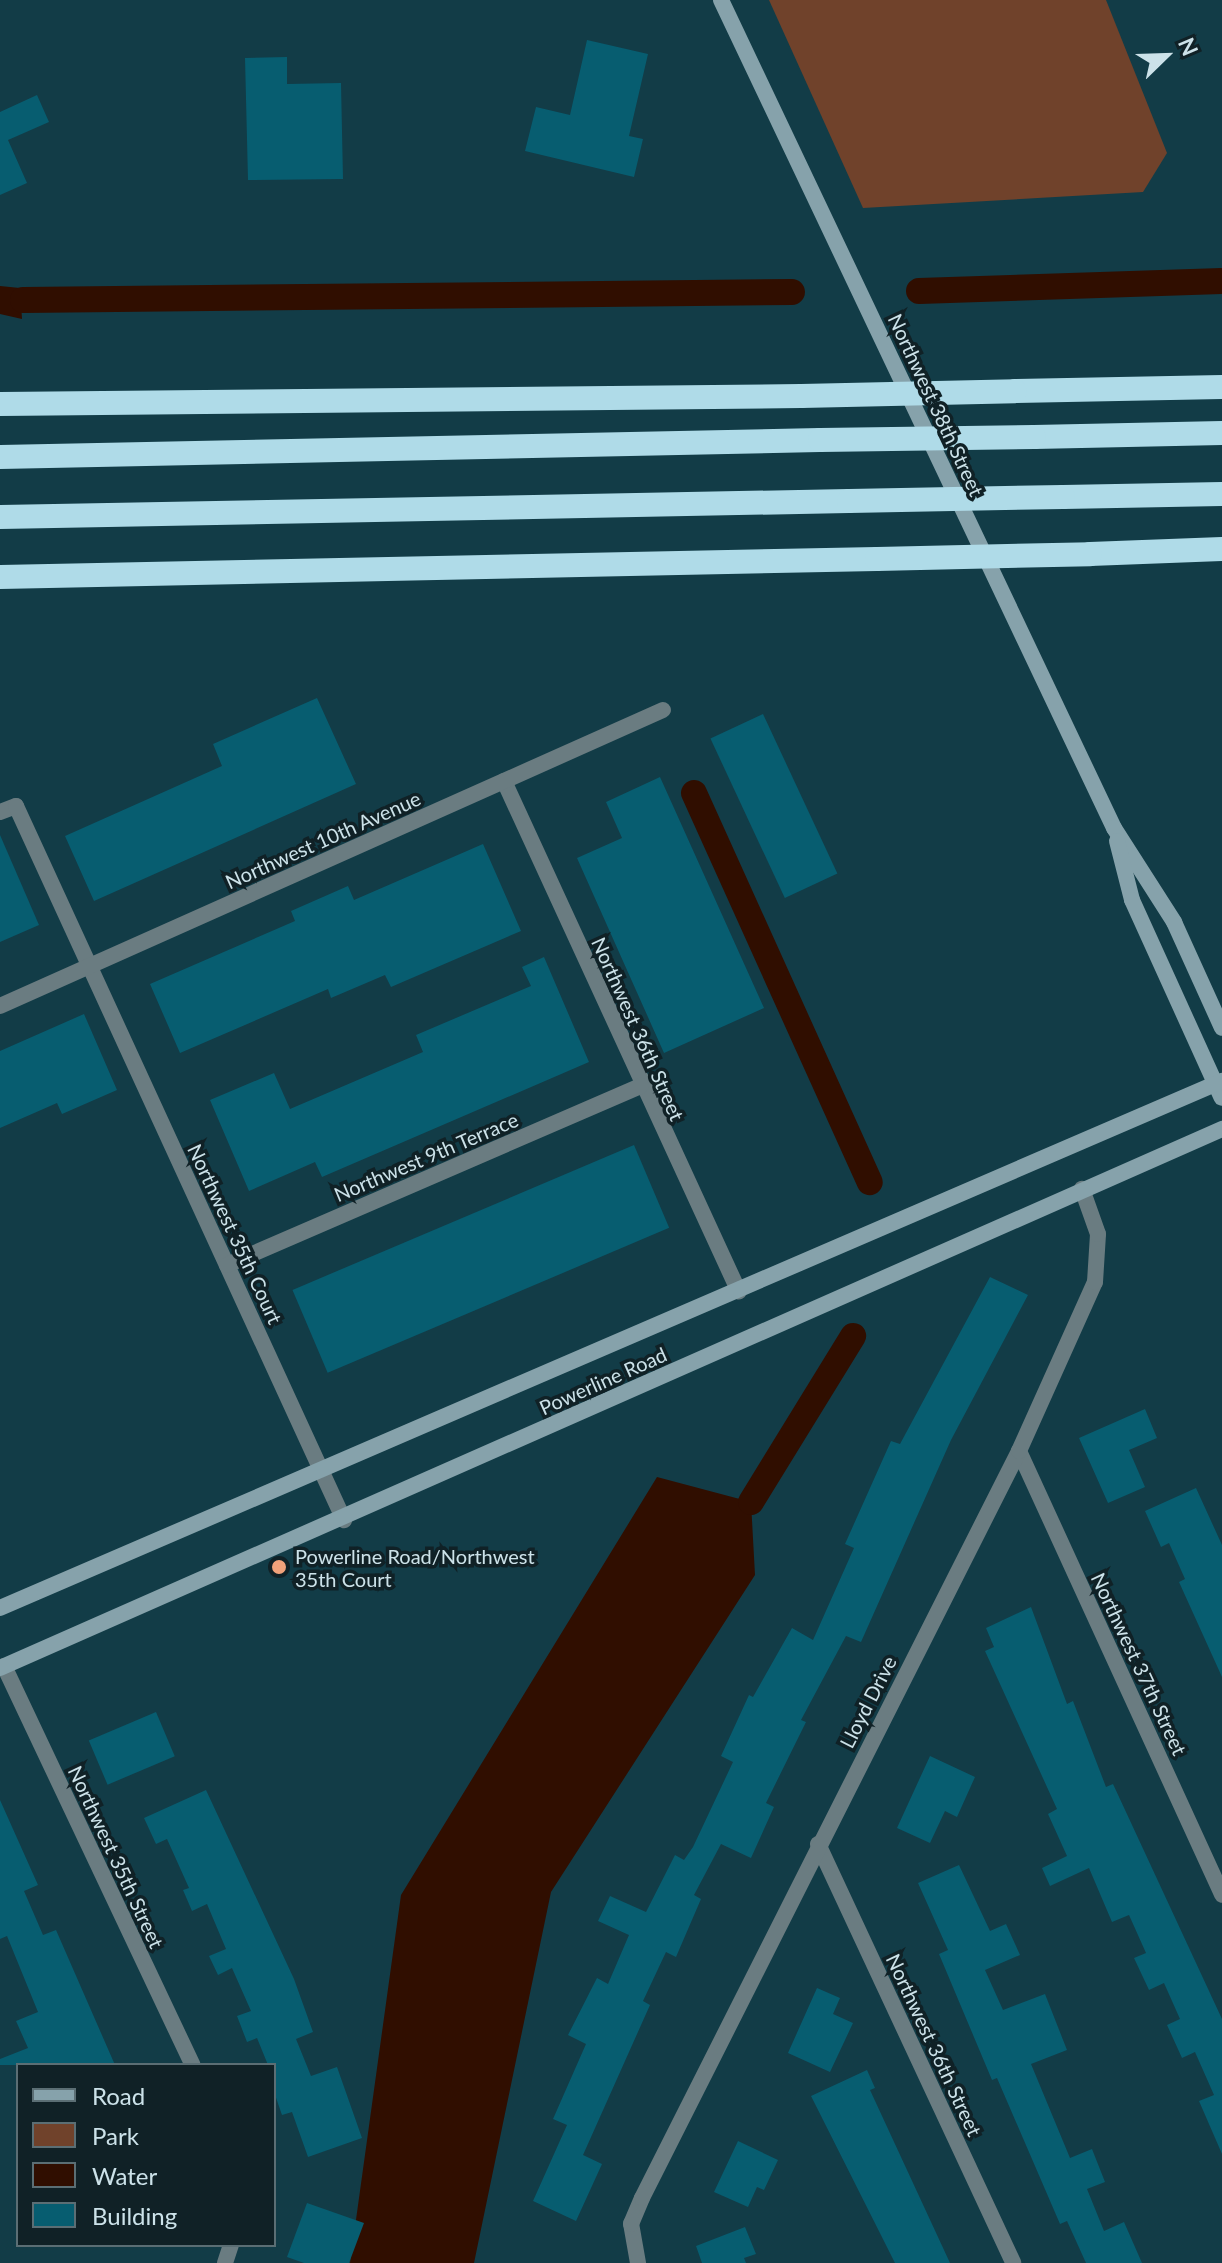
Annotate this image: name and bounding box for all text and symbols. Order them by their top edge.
north arrow [1126,16,1206,96]
text: N [1173,33,1204,59]
street label: Northwest 38th Street [883,310,989,500]
street label: Northwest 10th Avenue [221,786,425,894]
street label: Northwest 36th Street [587,934,689,1124]
street label: Northwest 9th Terrace [330,1107,522,1207]
street label: Northwest 35th Court [183,1140,287,1328]
street label: Powerline Road [536,1342,670,1420]
place label: Powerline Road/Northwest 35th Court [295,1544,535,1591]
marker: Powerline Road/Northwest 35th Court [270,1558,288,1576]
street label: Northwest 37th Street [1086,1569,1192,1759]
street label: Lloyd Drive [835,1652,901,1752]
street label: Northwest 35th Street [63,1762,169,1952]
street label: Northwest 36th Street [881,1950,987,2140]
legend [16,2063,276,2247]
text: Road [92,2081,145,2110]
text: Park [92,2121,139,2150]
text: Water [92,2161,157,2190]
text: Building [92,2201,177,2230]

